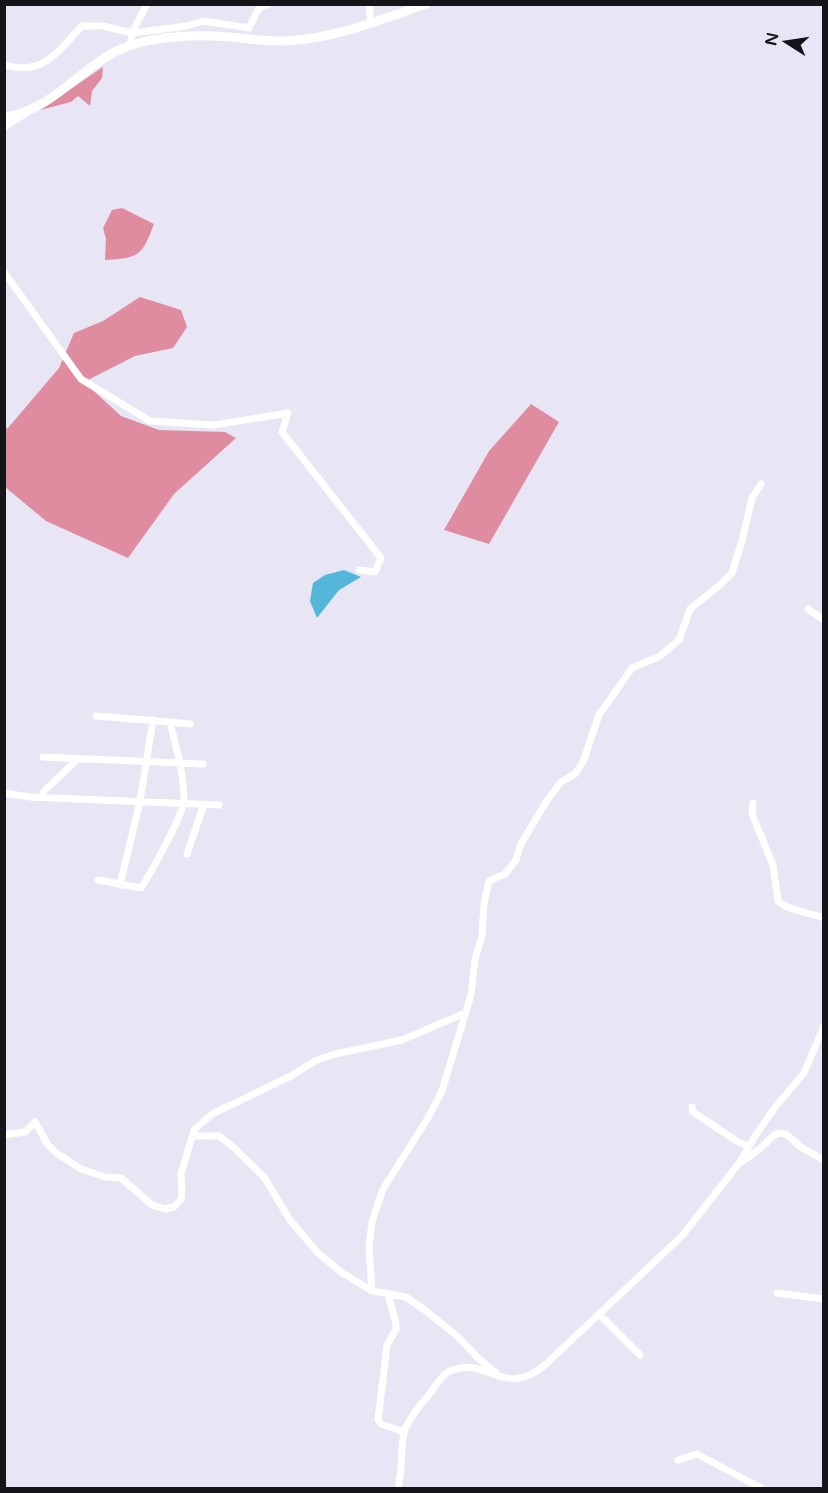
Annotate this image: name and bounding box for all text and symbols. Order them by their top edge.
north arrow [756,12,816,72]
text: N [761,31,783,47]

